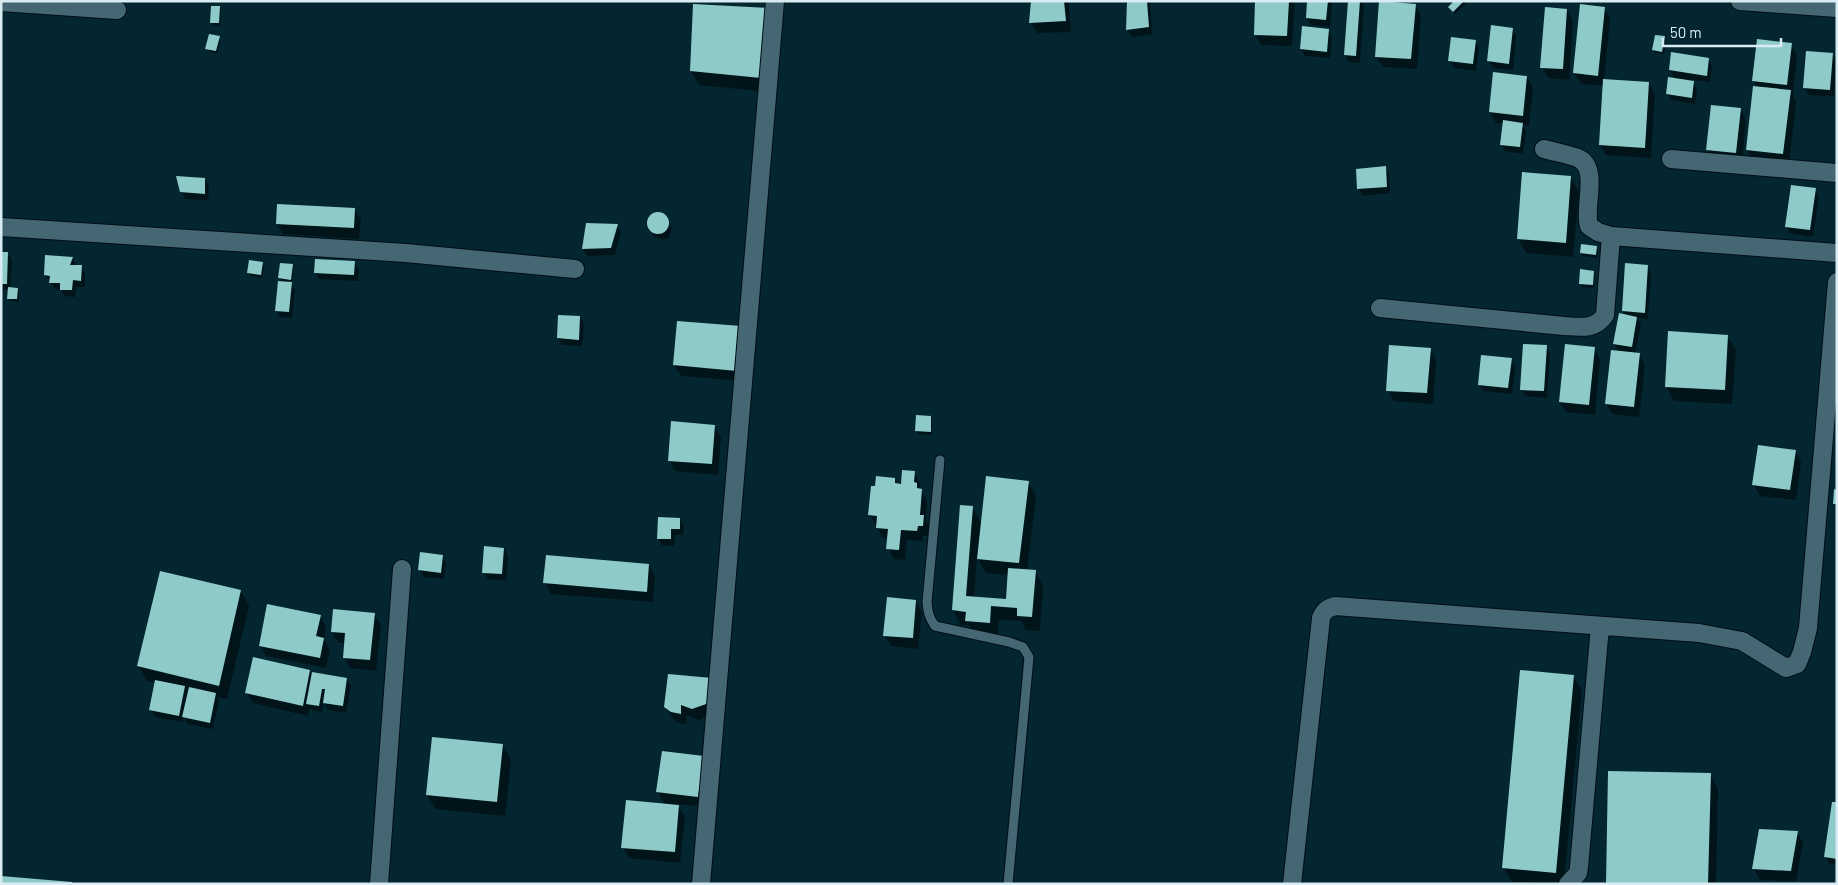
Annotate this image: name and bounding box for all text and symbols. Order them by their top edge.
scale bar [1663,15,1780,47]
text: 50 m [1670,23,1702,41]

